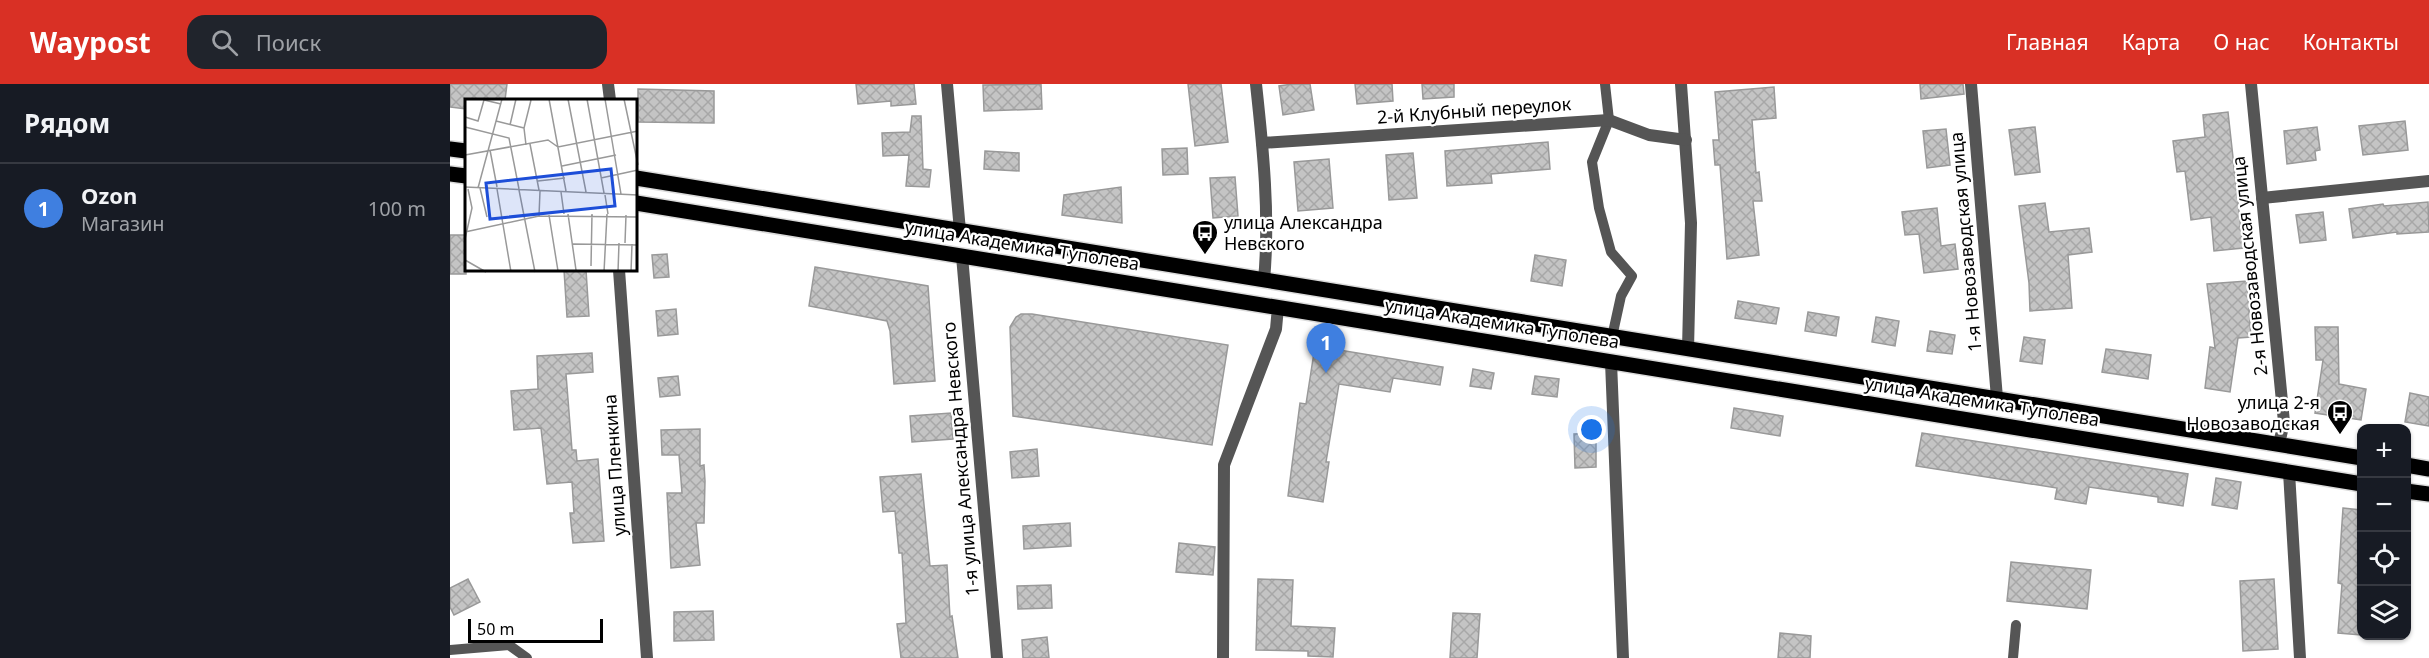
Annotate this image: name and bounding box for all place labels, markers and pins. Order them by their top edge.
place label: улица Александра Невского [1224,210,1383,255]
bus stop icon: улица Александра Невского [1190,218,1220,256]
pin: 1 [1306,324,1346,373]
place label: улица 2-я Новозаводская [2186,390,2320,435]
bus stop icon: улица 2-я Новозаводская [2325,398,2355,436]

